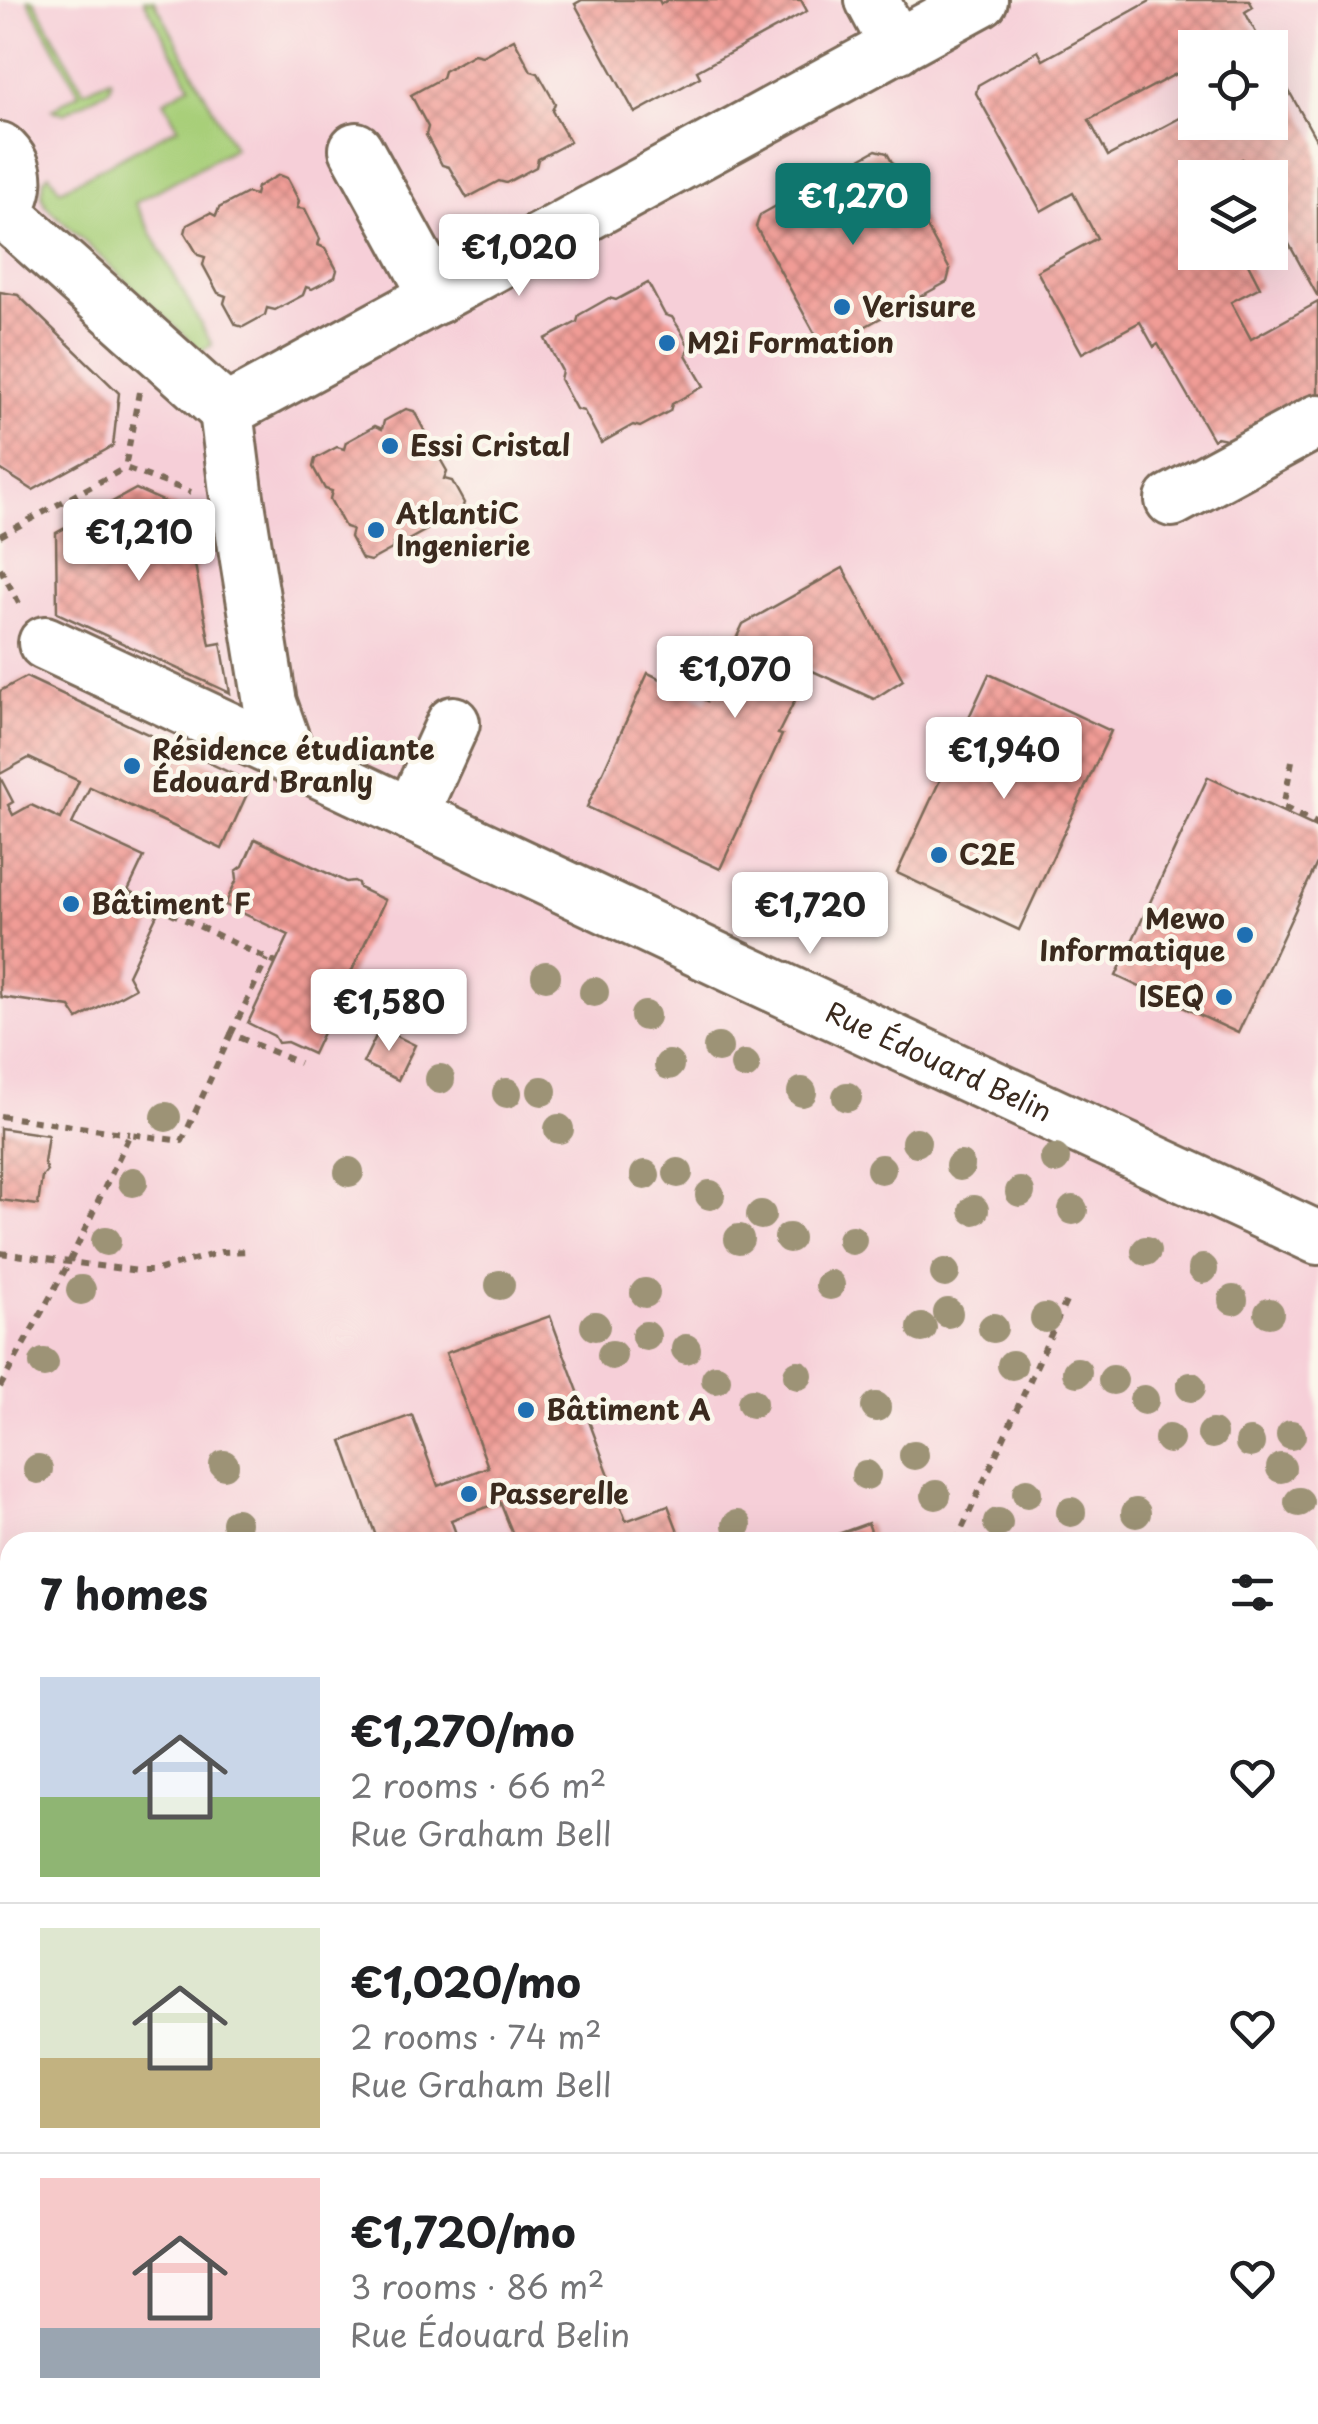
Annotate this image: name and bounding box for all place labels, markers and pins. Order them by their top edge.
pin: €1,270 [772,163,934,248]
pin: €1,020 [438,214,600,299]
place label: Verisure [862,284,976,327]
marker: Verisure [831,296,853,318]
place label: M2i Formation [687,320,894,363]
marker: M2i Formation [656,332,678,354]
place label: Essi Cristal [410,423,570,466]
marker: Essi Cristal [379,435,401,457]
place label: AtlantiC Ingenierie [395,491,530,566]
pin: €1,210 [58,499,220,584]
marker: AtlantiC Ingenierie [365,519,387,541]
pin: €1,070 [654,636,816,721]
pin: €1,940 [923,717,1085,802]
place label: Résidence étudiante Édouard Branly [152,727,435,802]
marker: Résidence étudiante Édouard Branly [121,755,143,777]
place label: C2E [959,832,1016,875]
marker: C2E [928,844,950,866]
pin: €1,720 [729,872,891,957]
place label: Bâtiment F [91,881,251,924]
marker: Bâtiment F [60,893,82,915]
place label: Mewo Informatique [1039,896,1225,971]
marker: Mewo Informatique [1234,924,1256,946]
pin: €1,580 [308,969,470,1054]
place label: ISEQ [1138,974,1204,1017]
marker: ISEQ [1213,986,1235,1008]
place label: Bâtiment A [546,1387,711,1430]
marker: Bâtiment A [515,1399,537,1421]
place label: Passerelle [489,1471,629,1514]
marker: Passerelle [458,1483,480,1505]

